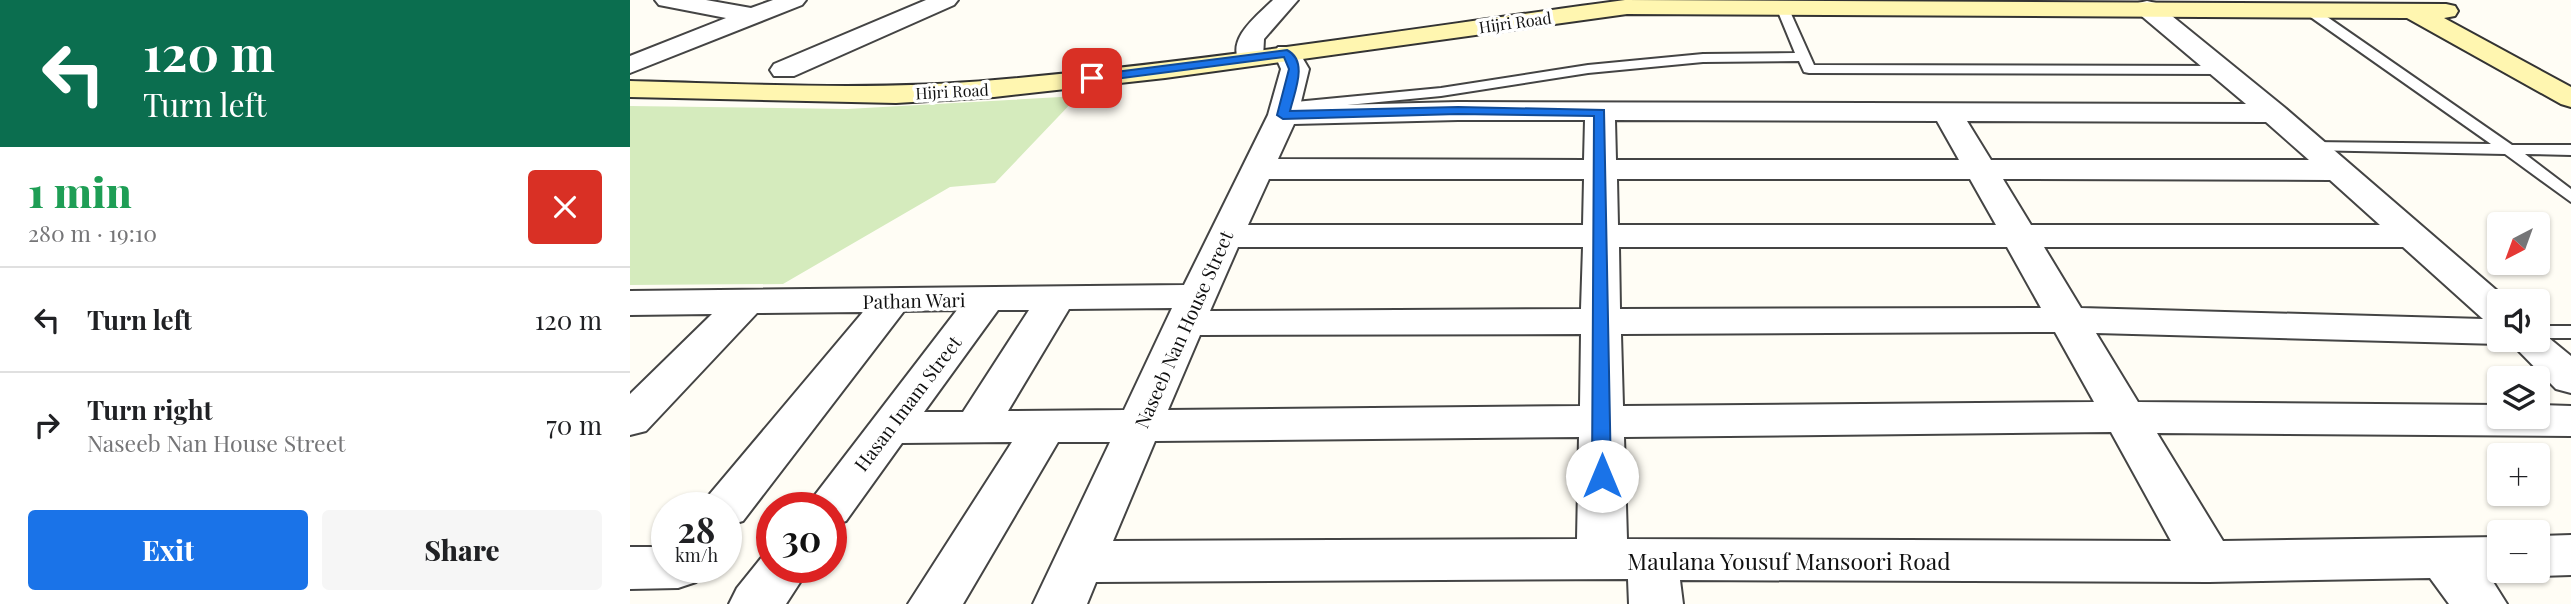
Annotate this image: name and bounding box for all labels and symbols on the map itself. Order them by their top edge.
street label: Hijri Road [1477,7,1553,37]
pin [1062,48,1122,108]
street label: Hijri Road [915,79,989,103]
north arrow [2487,212,2550,275]
street label: Naseeb Nan House Street [1128,226,1238,432]
street label: Pathan Wari [862,286,966,314]
street label: Hasan Imam Street [848,330,967,476]
position arrow [1565,439,1639,513]
speed limit sign: 30 [756,492,847,583]
street label: Maulana Yousuf Mansoori Road [1627,545,1951,576]

